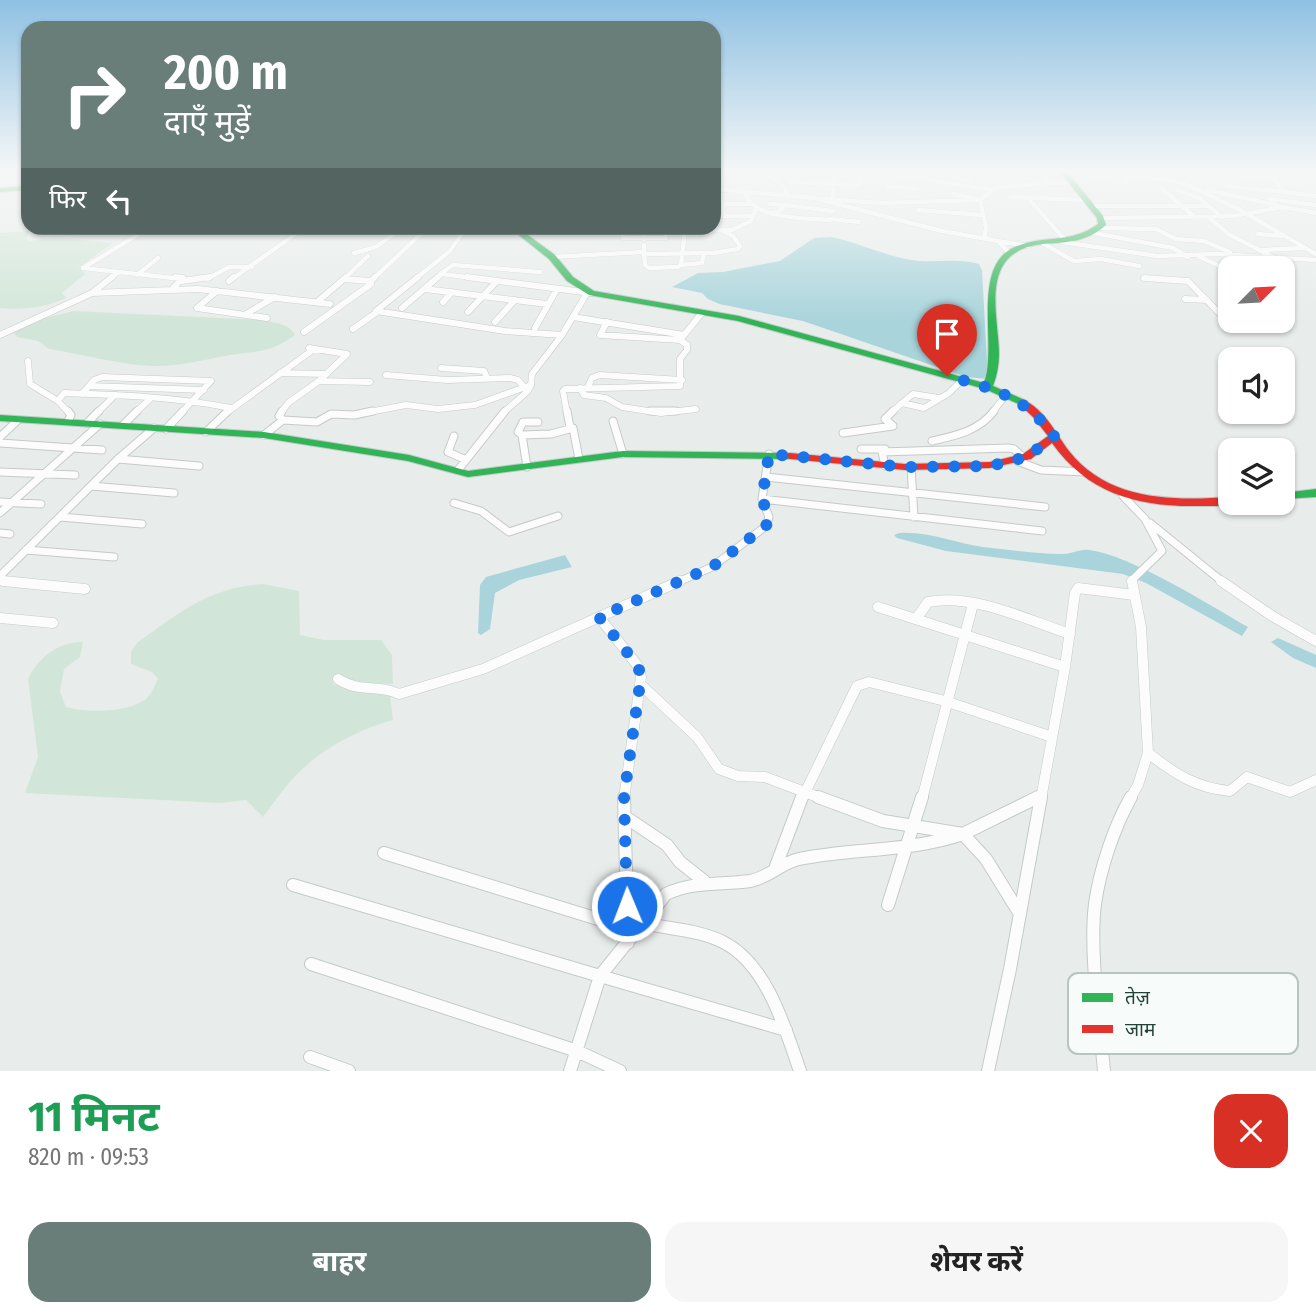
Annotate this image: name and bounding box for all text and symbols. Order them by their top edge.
text: 200 m [164,43,288,102]
icon: right [49,49,140,140]
text: दाएँ मुड़ें [164,103,251,141]
icon: left [100,182,138,220]
text: फिर [49,184,86,215]
north arrow [1218,256,1295,332]
map controls [1218,256,1295,515]
pin [917,304,977,376]
icon: arrive [928,315,966,353]
button: sound [1218,347,1295,424]
button: layers [1218,438,1295,515]
position arrow [590,869,664,943]
legend [1068,973,1298,1054]
text: तेज़ [1125,986,1151,1009]
text: जाम [1125,1018,1156,1041]
text: 11 मिनट [28,1092,160,1142]
button: close [1214,1094,1288,1168]
text: 820 m · 09:53 [28,1143,149,1171]
button: बाहर [28,1222,651,1302]
button: शेयर करें [665,1222,1288,1302]

